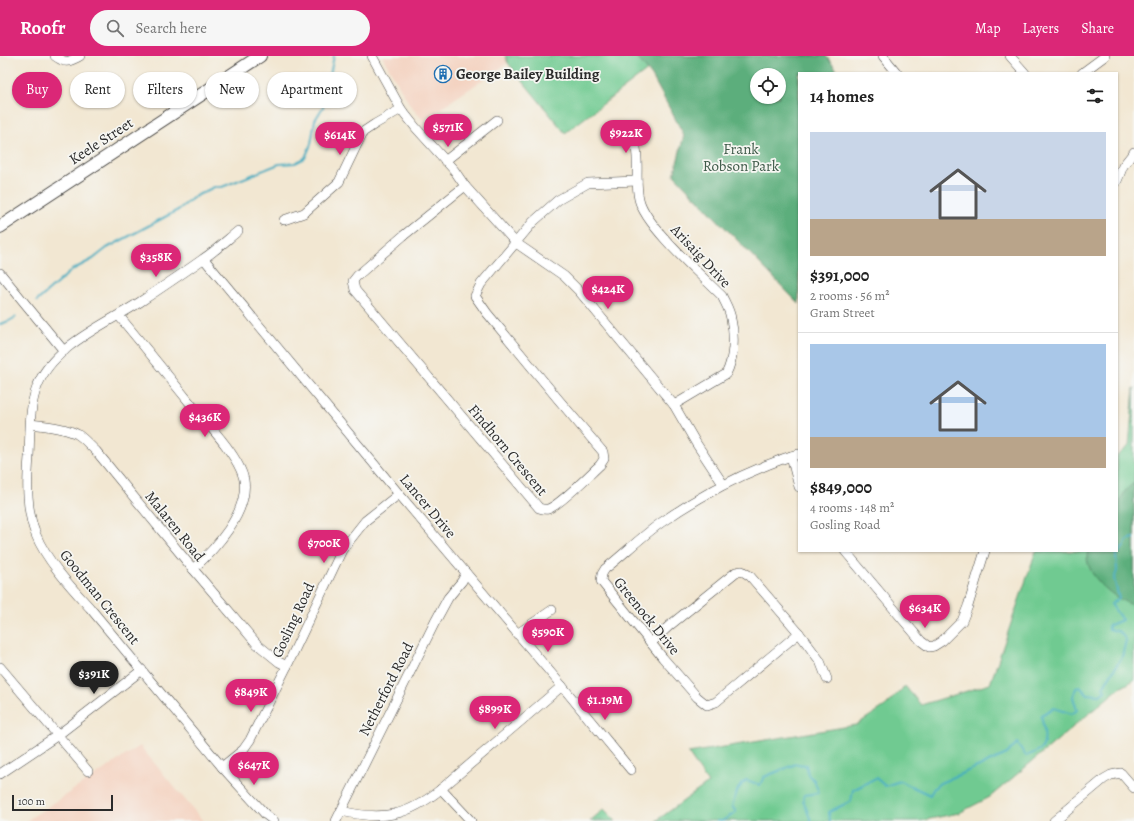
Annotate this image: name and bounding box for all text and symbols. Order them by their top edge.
search box [90,10,370,46]
text: Roofr [20,15,66,41]
icon: search [104,17,126,39]
text: Search here [136,18,207,38]
text: Map [975,19,1001,38]
text: Layers [1023,19,1059,38]
text: Share [1081,19,1114,38]
building icon: George Bailey Building [433,64,453,84]
place label: George Bailey Building [456,64,600,84]
map controls [750,68,786,104]
button: locate [750,68,786,104]
chip: Buy [12,72,62,108]
chip: Rent [70,72,125,108]
chip: Filters [133,72,197,108]
chip: New [205,72,259,108]
chip: Apartment [267,72,357,108]
text: 14 homes [810,85,874,108]
icon: filters [1084,85,1106,107]
street label: Keele Street [65,113,137,169]
pin: $571K [420,114,476,148]
text: $571K [433,118,463,135]
pin: $922K [598,120,654,154]
pin: $614K [312,122,368,156]
text: $922K [609,124,643,141]
text: $614K [324,126,356,143]
park label: Frank Robson Park [703,139,780,176]
icon: home [922,158,994,230]
street label: Arisaig Drive [666,219,736,292]
pin: $358K [128,244,184,278]
text: $358K [140,248,172,265]
text: $391,000 [810,264,869,287]
pin: $424K [580,276,636,310]
text: $424K [591,280,625,297]
text: 2 rooms · 56 m² [810,287,890,304]
text: Gram Street [810,304,875,321]
icon: home [922,370,994,442]
street label: Findhorn Crescent [464,400,552,500]
pin: $436K [177,404,233,438]
text: $436K [189,408,221,425]
street label: Lancer Drive [395,470,461,543]
text: $849,000 [810,476,872,499]
street label: Malaren Road [141,487,210,566]
text: 4 rooms · 148 m² [810,499,894,516]
text: Gosling Road [810,516,880,533]
pin: $700K [296,530,352,564]
text: $700K [307,534,341,551]
street label: Goodman Crescent [55,545,145,649]
street label: Greenock Drive [609,573,685,659]
street label: Gosling Road [267,578,320,661]
pin: $634K [897,595,953,629]
text: $634K [909,599,941,616]
pin: $590K [520,619,576,653]
text: $590K [532,623,564,640]
street label: Netherford Road [354,638,419,739]
pin: $391K [66,661,122,695]
text: $391K [79,665,109,682]
pin: $849K [223,679,279,713]
text: $849K [235,683,267,700]
pin: $1.19M [572,687,638,721]
text: $1.19M [587,691,623,708]
pin: $899K [467,696,523,730]
text: $899K [479,700,511,717]
pin: $647K [226,752,282,786]
text: $647K [238,756,270,773]
scale bar [12,793,113,812]
text: 100 m [18,794,45,809]

